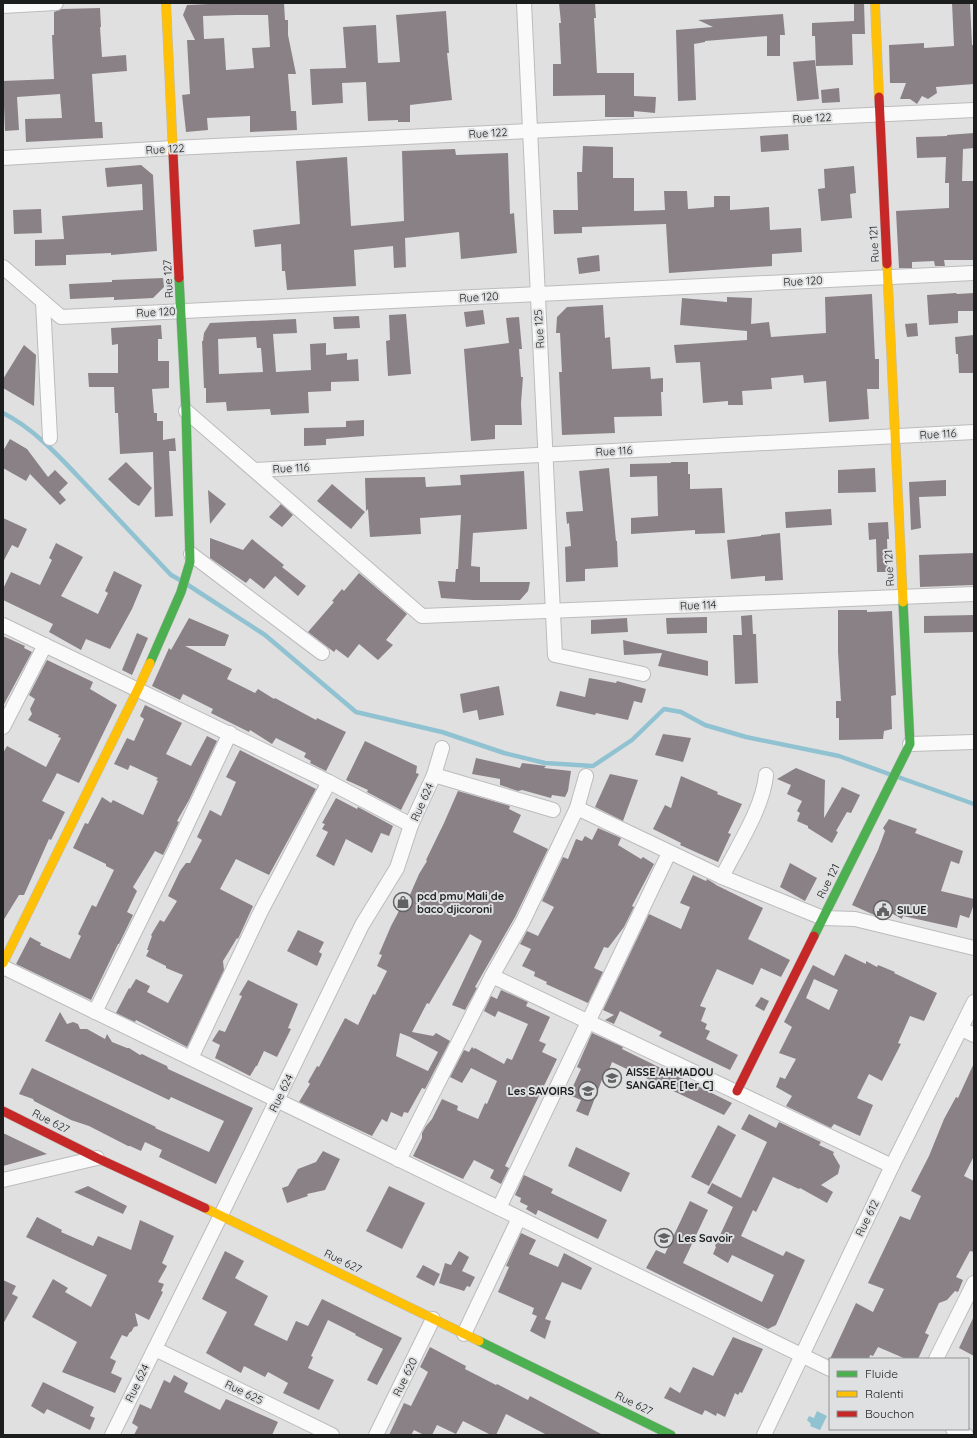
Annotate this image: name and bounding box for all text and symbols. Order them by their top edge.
street label: Rue 122 [792,110,832,126]
street label: Rue 122 [468,125,508,141]
street label: Rue 122 [145,141,185,157]
street label: Rue 121 [866,225,882,263]
street label: Rue 127 [160,259,176,299]
street label: Rue 120 [783,273,823,289]
street label: Rue 120 [459,289,499,305]
street label: Rue 120 [136,304,176,320]
street label: Rue 125 [531,309,547,349]
street label: Rue 116 [919,426,957,442]
street label: Rue 116 [595,443,633,459]
street label: Rue 116 [272,460,310,476]
street label: Rue 121 [881,549,897,587]
street label: Rue 114 [680,597,717,613]
street label: Rue 624 [407,781,437,823]
street label: Rue 121 [813,861,843,901]
place label: pcd pmu Mali de baco djicoroni [417,889,505,916]
shop icon: pcd pmu Mali de baco djicoroni [392,891,414,913]
public building icon: SILUE [872,899,894,921]
place label: SILUE [897,903,927,917]
place label: AISSE AHMADOU SANGARE [1er C] [626,1065,714,1092]
school or university icon: AISSE AHMADOU SANGARE [1er C] [601,1067,623,1089]
street label: Rue 624 [266,1072,296,1114]
school or university icon: Les SAVOIRS [577,1080,599,1102]
place label: Les SAVOIRS [508,1084,574,1098]
street label: Rue 627 [30,1106,72,1137]
street label: Rue 612 [852,1198,882,1238]
school or university icon: Les Savoir [653,1227,675,1249]
place label: Les Savoir [678,1231,733,1245]
street label: Rue 627 [322,1246,364,1276]
street label: Rue 620 [390,1355,420,1399]
legend [829,1358,969,1430]
street label: Rue 624 [122,1362,152,1404]
text: Fluide [865,1366,898,1381]
street label: Rue 625 [223,1377,265,1407]
text: Ralenti [865,1386,903,1401]
street label: Rue 627 [613,1388,655,1418]
text: Bouchon [865,1406,914,1421]

